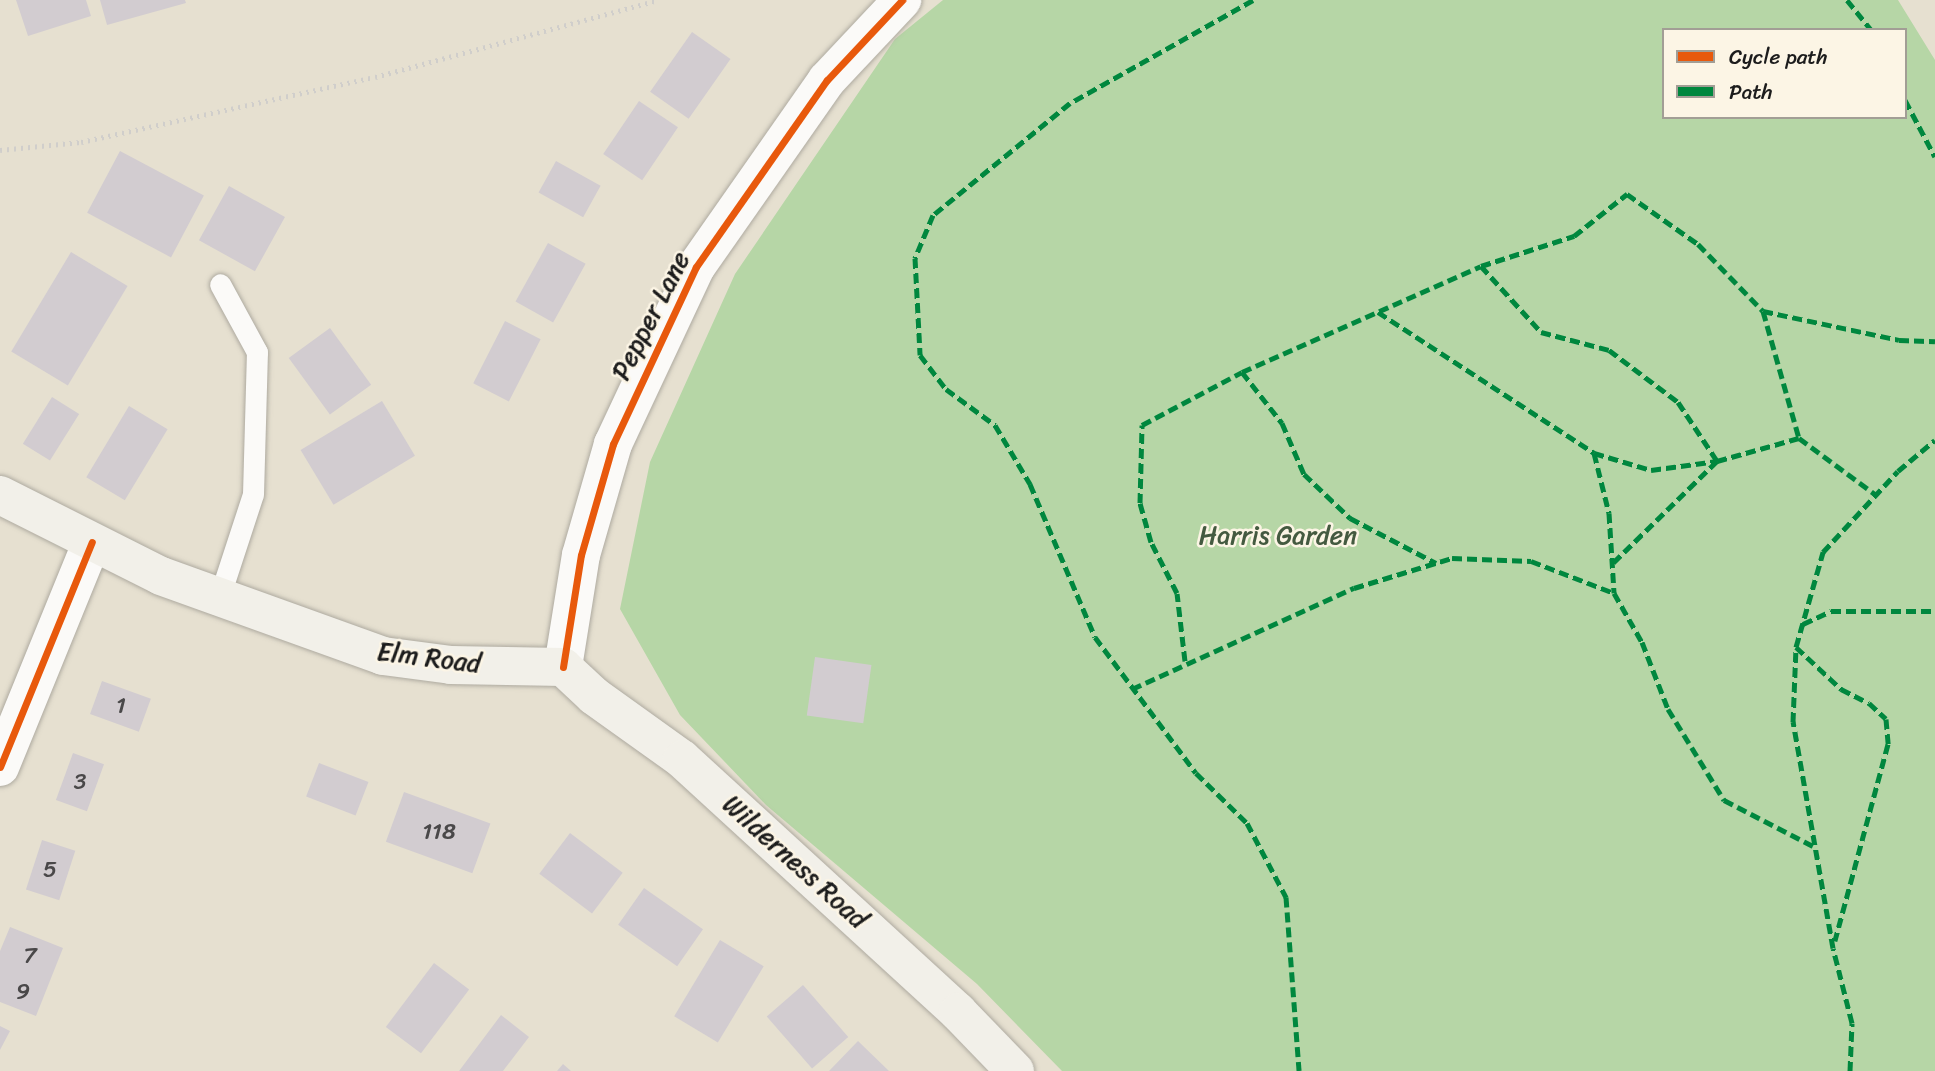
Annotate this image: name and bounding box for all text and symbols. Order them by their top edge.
legend [1662,28,1907,119]
text: Cycle path [1729,38,1828,76]
text: Path [1729,73,1772,111]
street label: Pepper Lane [605,247,697,385]
park label: Harris Garden [1199,520,1357,552]
street label: Elm Road [375,636,483,680]
house number: 1 [116,692,126,720]
house number: 3 [74,768,86,796]
street label: Wilderness Road [716,789,874,935]
house number: 118 [422,818,456,846]
house number: 5 [43,856,57,884]
house number: 7 [23,942,37,970]
house number: 9 [16,978,30,1006]

